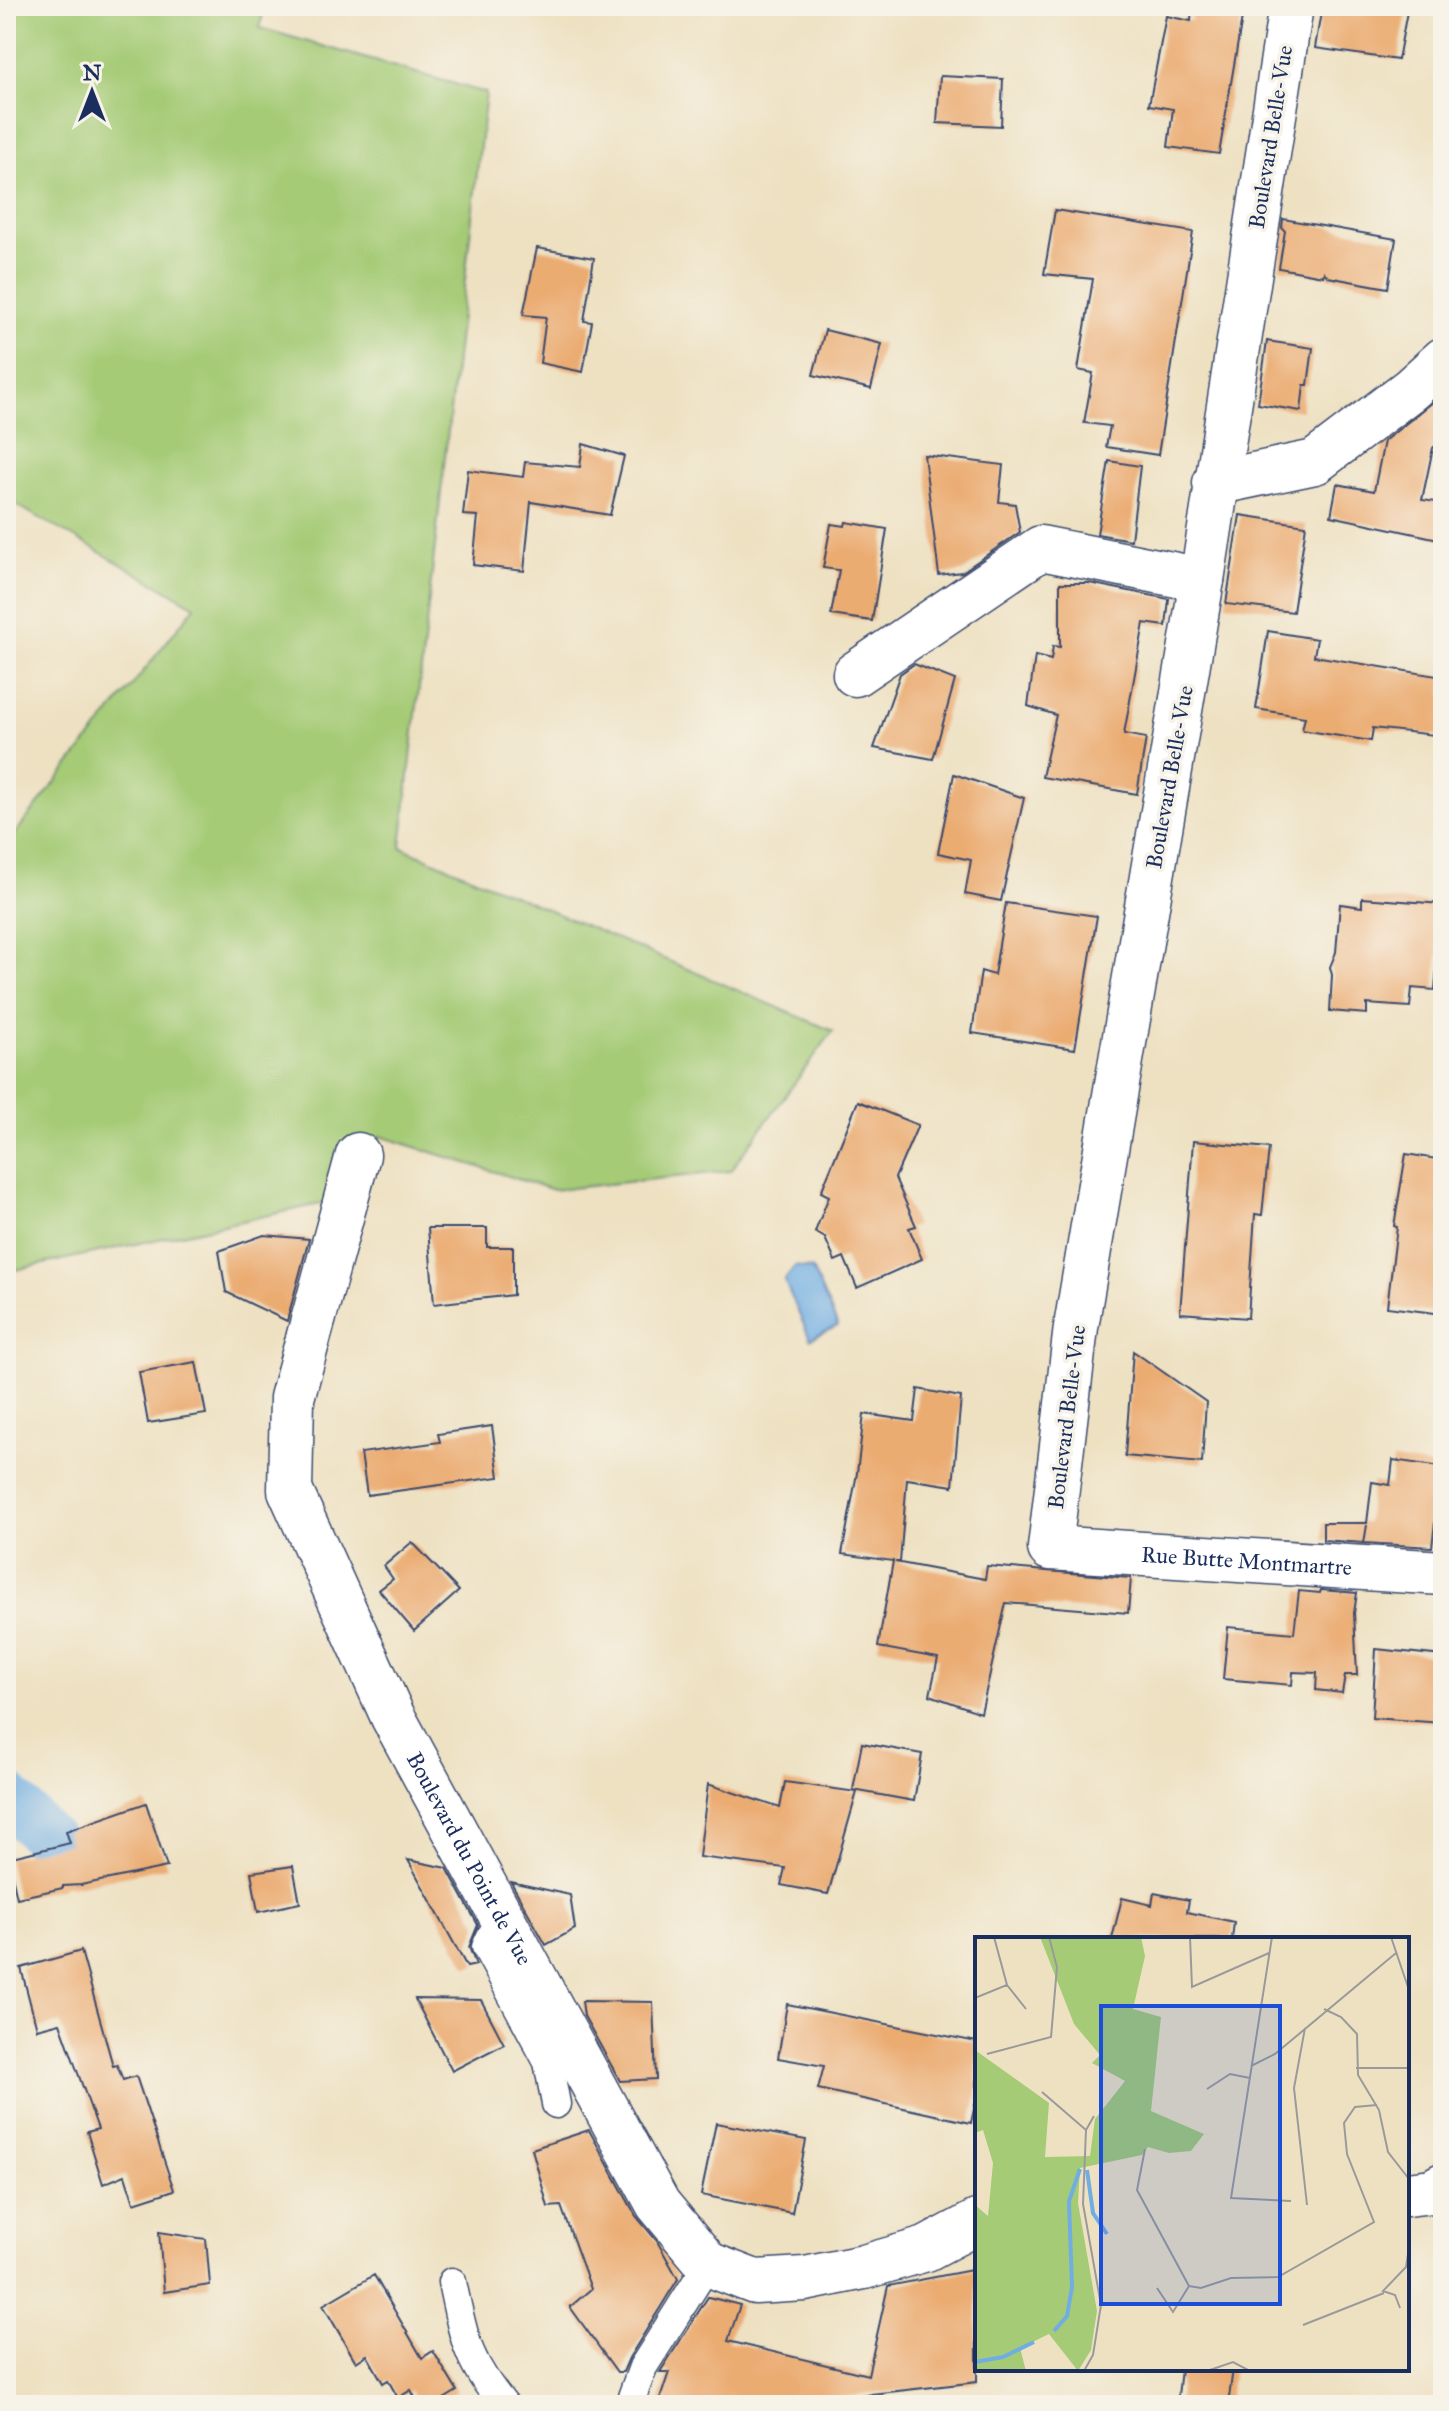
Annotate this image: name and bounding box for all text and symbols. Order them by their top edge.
street label: Boulevard Belle-Vue [1243,43,1298,231]
north arrow [52,52,132,132]
text: N [83,59,102,86]
street label: Boulevard Belle-Vue [1140,683,1199,871]
street label: Boulevard Belle-Vue [1042,1323,1091,1511]
street label: Rue Butte Montmartre [1140,1541,1353,1581]
street label: Boulevard du Point de Vue [401,1748,538,1970]
inset map [975,1937,1409,2371]

